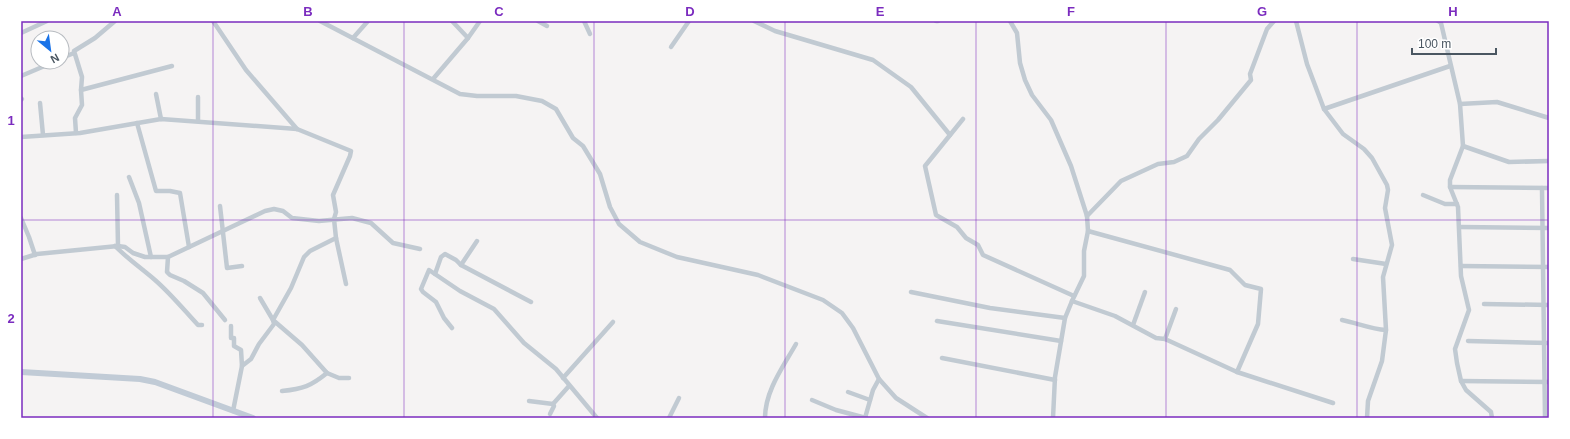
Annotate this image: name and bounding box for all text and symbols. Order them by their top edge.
text: A [112,4,122,19]
text: B [303,4,313,19]
text: C [494,4,504,19]
text: D [685,4,695,19]
text: E [876,4,885,19]
text: F [1067,4,1075,19]
text: G [1257,4,1267,19]
text: H [1448,4,1458,19]
north arrow [30,30,70,70]
scale bar [1412,30,1496,56]
text: 100 m [1418,37,1451,51]
text: N [48,52,61,66]
text: 1 [7,113,15,128]
text: 2 [7,311,15,326]

